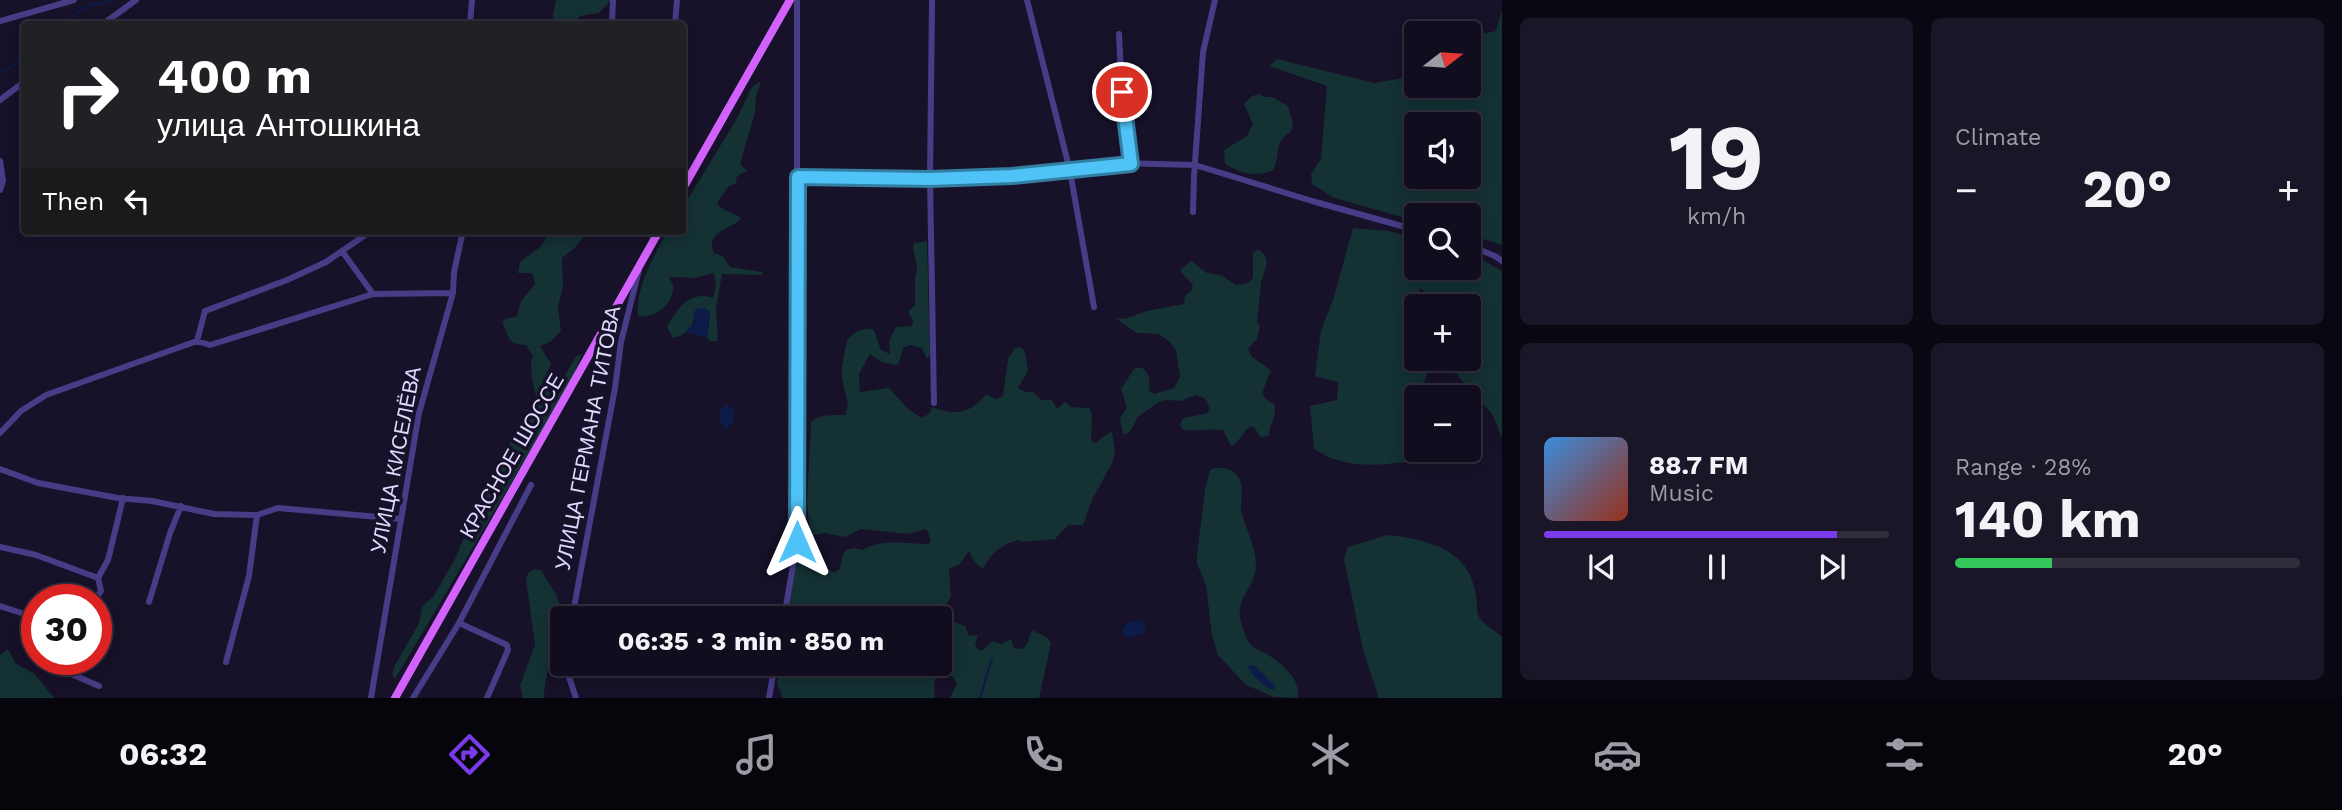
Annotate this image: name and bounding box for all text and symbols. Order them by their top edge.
north arrow [1404,21,1480,98]
map controls [1404,21,1481,462]
text: 400 m [157,47,312,105]
icon: right [42,49,133,140]
pin [1092,62,1152,122]
icon: arrive [1103,73,1141,111]
text: 19 [1669,104,1764,211]
text: улица Антошкина [157,106,420,144]
button: sound [1404,112,1481,189]
text: Climate [1955,124,2041,151]
text: 20° [2082,159,2173,220]
text: − [1955,168,1978,212]
text: + [2277,168,2300,212]
icon: left [118,182,156,220]
text: Then [42,186,104,216]
button: search [1404,203,1481,280]
text: km/h [1687,203,1746,230]
button: + [1404,294,1481,371]
street label: УЛИЦА ГЕРМАНА ТИТОВА [550,304,625,572]
street label: УЛИЦА КИСЕЛЁВА [365,364,426,555]
street label: КРАСНОЕ ШОССЕ [454,369,569,543]
button: − [1404,385,1481,462]
text: 88.7 FM [1649,450,1748,480]
text: Range · 28% [1955,454,2091,481]
text: Music [1649,480,1714,507]
text: 140 km [1955,489,2141,550]
position arrow [760,505,834,579]
icon: previous [1583,548,1621,586]
icon: pause [1698,548,1736,586]
icon: next [1813,548,1851,586]
speed limit sign: 30 [21,584,112,675]
text: 06:35 · 3 min · 850 m [618,626,884,656]
icon: directions [445,730,494,779]
icon: music [732,730,781,779]
icon: phone [1019,730,1068,779]
icon: climate [1306,730,1355,779]
icon: car [1593,730,1642,779]
icon: filters [1880,730,1929,779]
text: 06:32 [119,735,207,773]
text: 20° [2167,735,2223,773]

